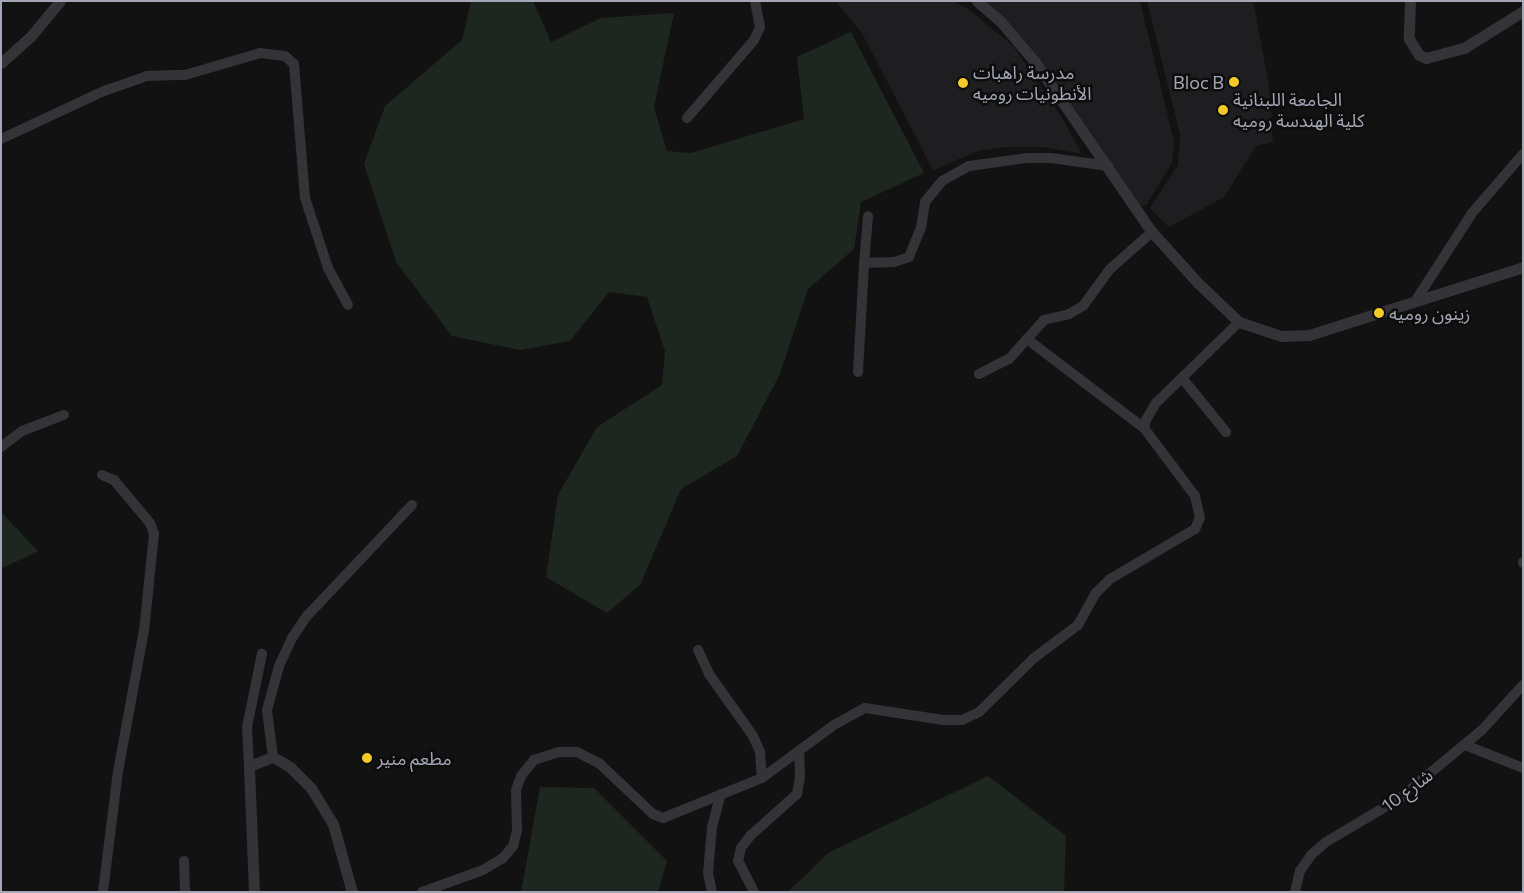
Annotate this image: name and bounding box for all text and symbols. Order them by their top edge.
place label: مدرسة راهبات الأنطونيات روميه [973,62,1092,104]
place label: Bloc B [1173,71,1224,93]
marker: Bloc B [1228,76,1240,88]
marker: مدرسة راهبات الأنطونيات روميه [957,77,969,89]
place label: الجامعة اللبنانية كلية الهندسة روميه [1233,89,1364,132]
marker: الجامعة اللبنانية كلية الهندسة روميه [1217,104,1229,116]
place label: زينون روميه [1389,302,1470,324]
marker: زينون روميه [1373,307,1385,319]
place label: مطعم منير [377,747,452,769]
marker: مطعم منير [361,752,373,764]
street label: شارع 10 [1377,764,1437,816]

